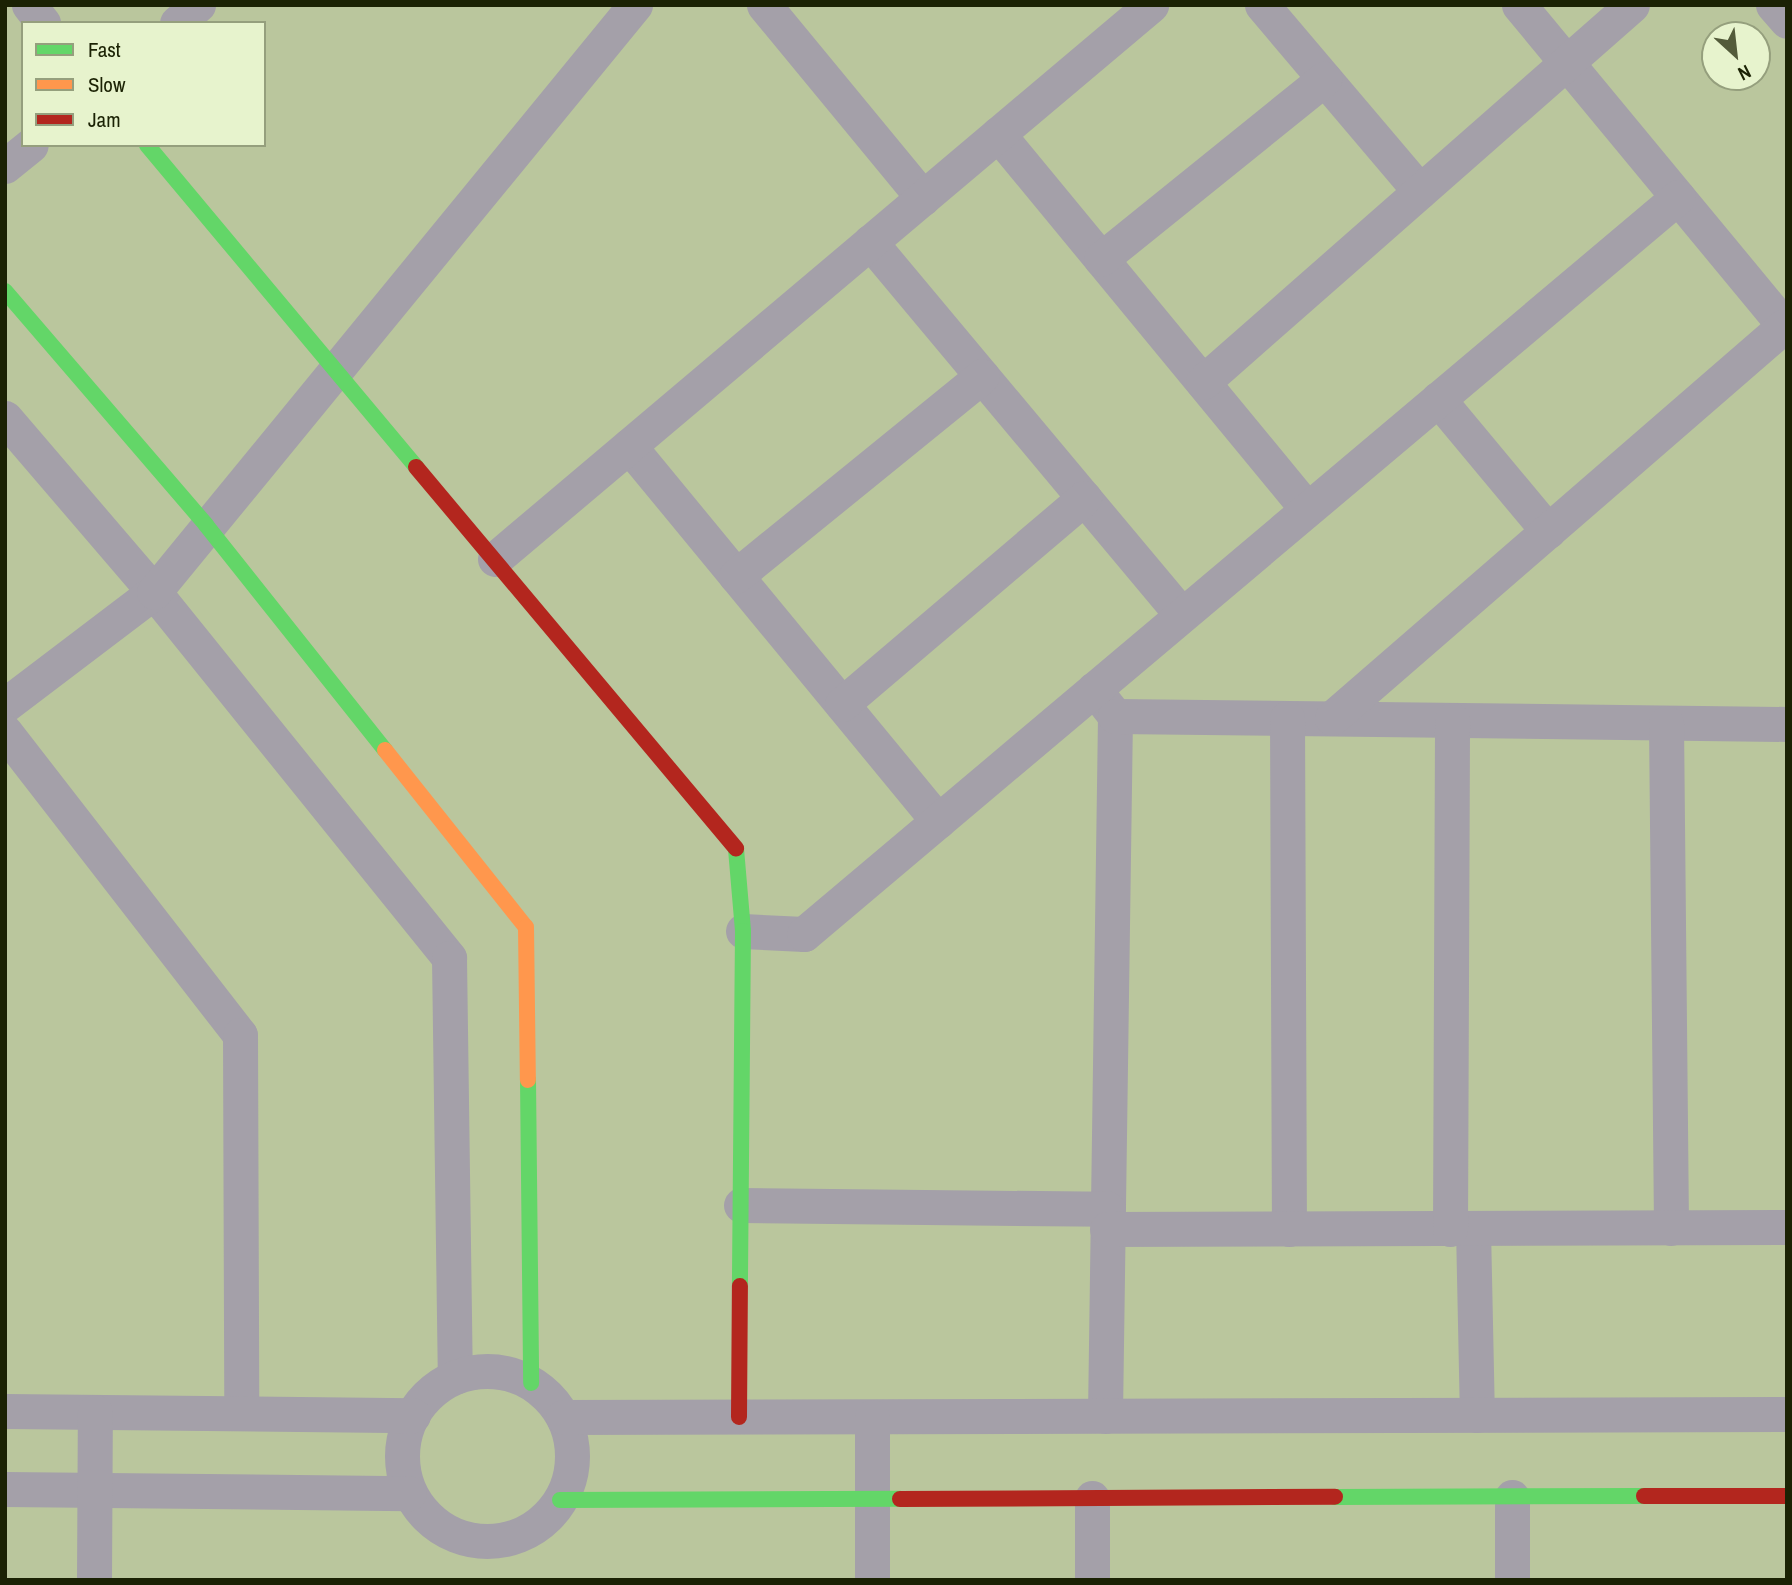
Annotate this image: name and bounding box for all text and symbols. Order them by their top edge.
legend [21,21,266,147]
north arrow [1701,21,1771,91]
text: Fast [88,35,121,64]
text: N [1734,59,1756,87]
text: Slow [88,70,125,99]
text: Jam [88,105,121,134]

